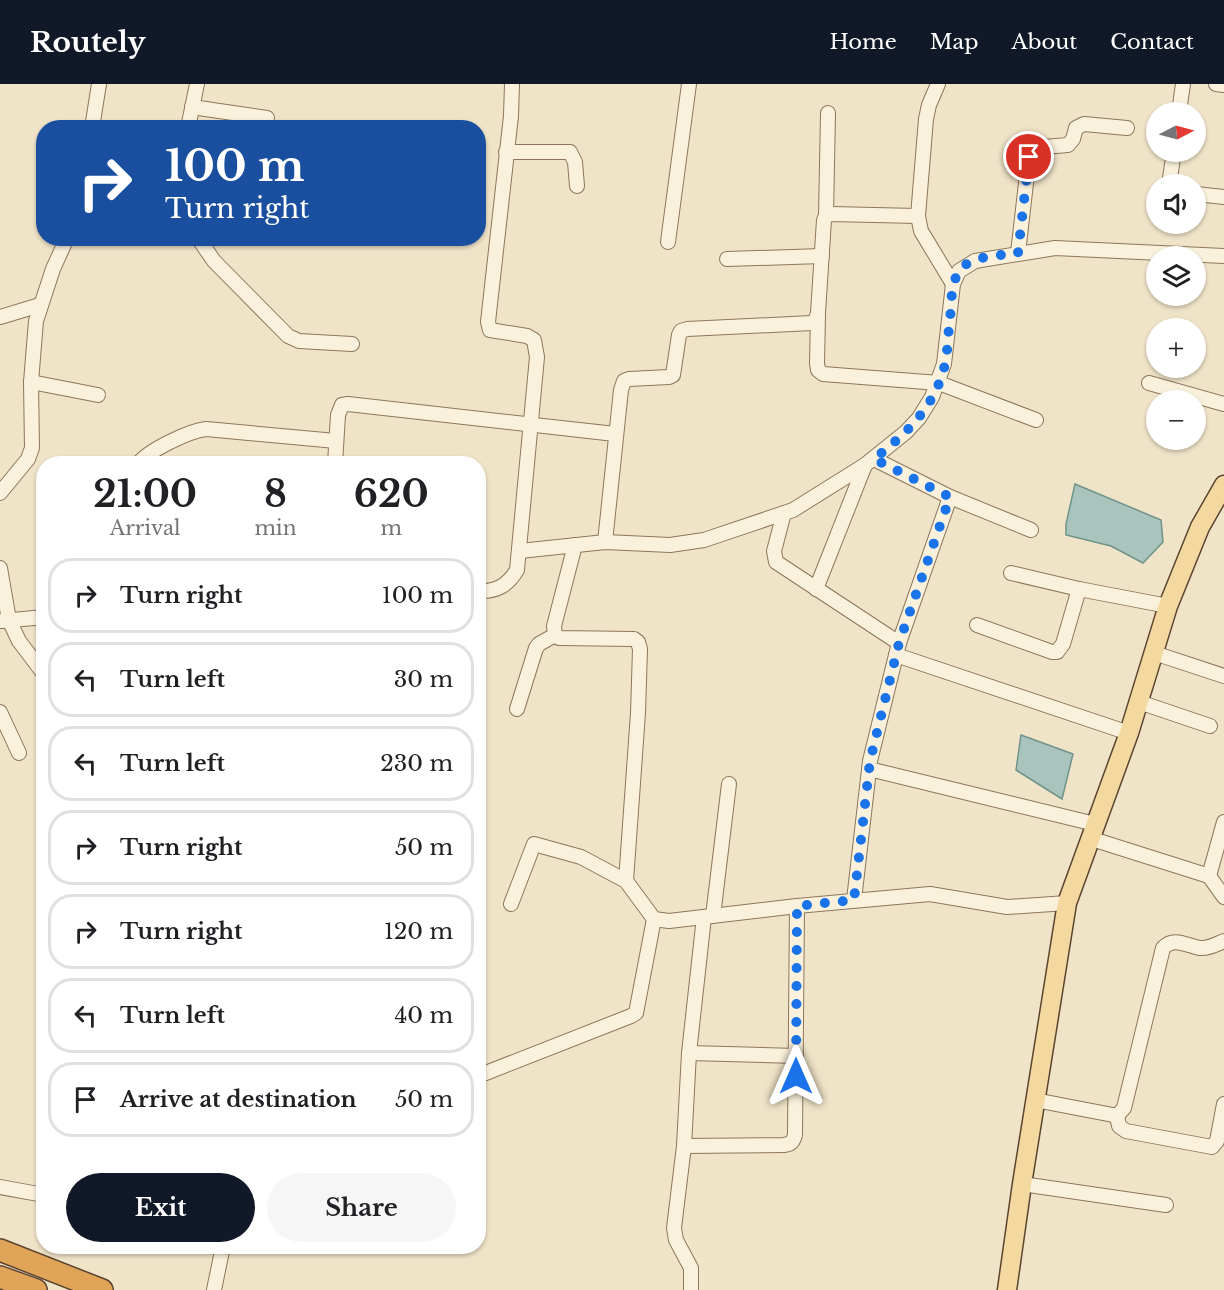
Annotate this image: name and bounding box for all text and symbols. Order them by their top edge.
text: Routely [30,25,146,60]
text: Home [830,29,897,55]
text: Map [930,29,978,55]
text: About [1011,29,1077,55]
text: Contact [1110,29,1194,55]
north arrow [1146,102,1206,162]
map controls [1146,102,1206,450]
pin [1003,131,1054,182]
text: 100 m [165,140,304,192]
icon: arrive [1012,140,1045,173]
icon: right [66,144,144,222]
button: sound [1146,174,1206,234]
text: Turn right [165,192,309,225]
button: layers [1146,246,1206,306]
button: + [1146,318,1206,378]
button: − [1146,390,1206,450]
text: 21:00 [93,472,197,517]
text: 8 [264,472,287,517]
text: 620 [354,472,429,517]
text: Arrival [110,516,181,540]
text: min [254,516,296,540]
text: m [380,516,402,540]
icon: right [69,579,102,612]
text: Turn right [120,582,242,609]
text: 100 m [382,582,453,609]
icon: left [69,663,102,696]
text: Turn left [120,666,225,693]
text: 30 m [394,666,453,693]
icon: left [69,747,102,780]
text: Turn left [120,750,225,777]
text: 230 m [380,750,453,777]
icon: right [69,831,102,864]
text: Turn right [120,834,242,861]
text: 50 m [395,834,453,861]
icon: right [69,915,102,948]
text: Turn right [120,918,242,945]
text: 120 m [384,918,453,945]
icon: left [69,999,102,1032]
text: Turn left [120,1002,225,1029]
text: 40 m [395,1002,453,1029]
position arrow [764,1044,828,1108]
icon: arrive [69,1083,102,1116]
text: Arrive at destination [120,1086,357,1113]
text: 50 m [395,1086,453,1113]
button: Exit [66,1173,255,1242]
button: Share [267,1173,456,1242]

